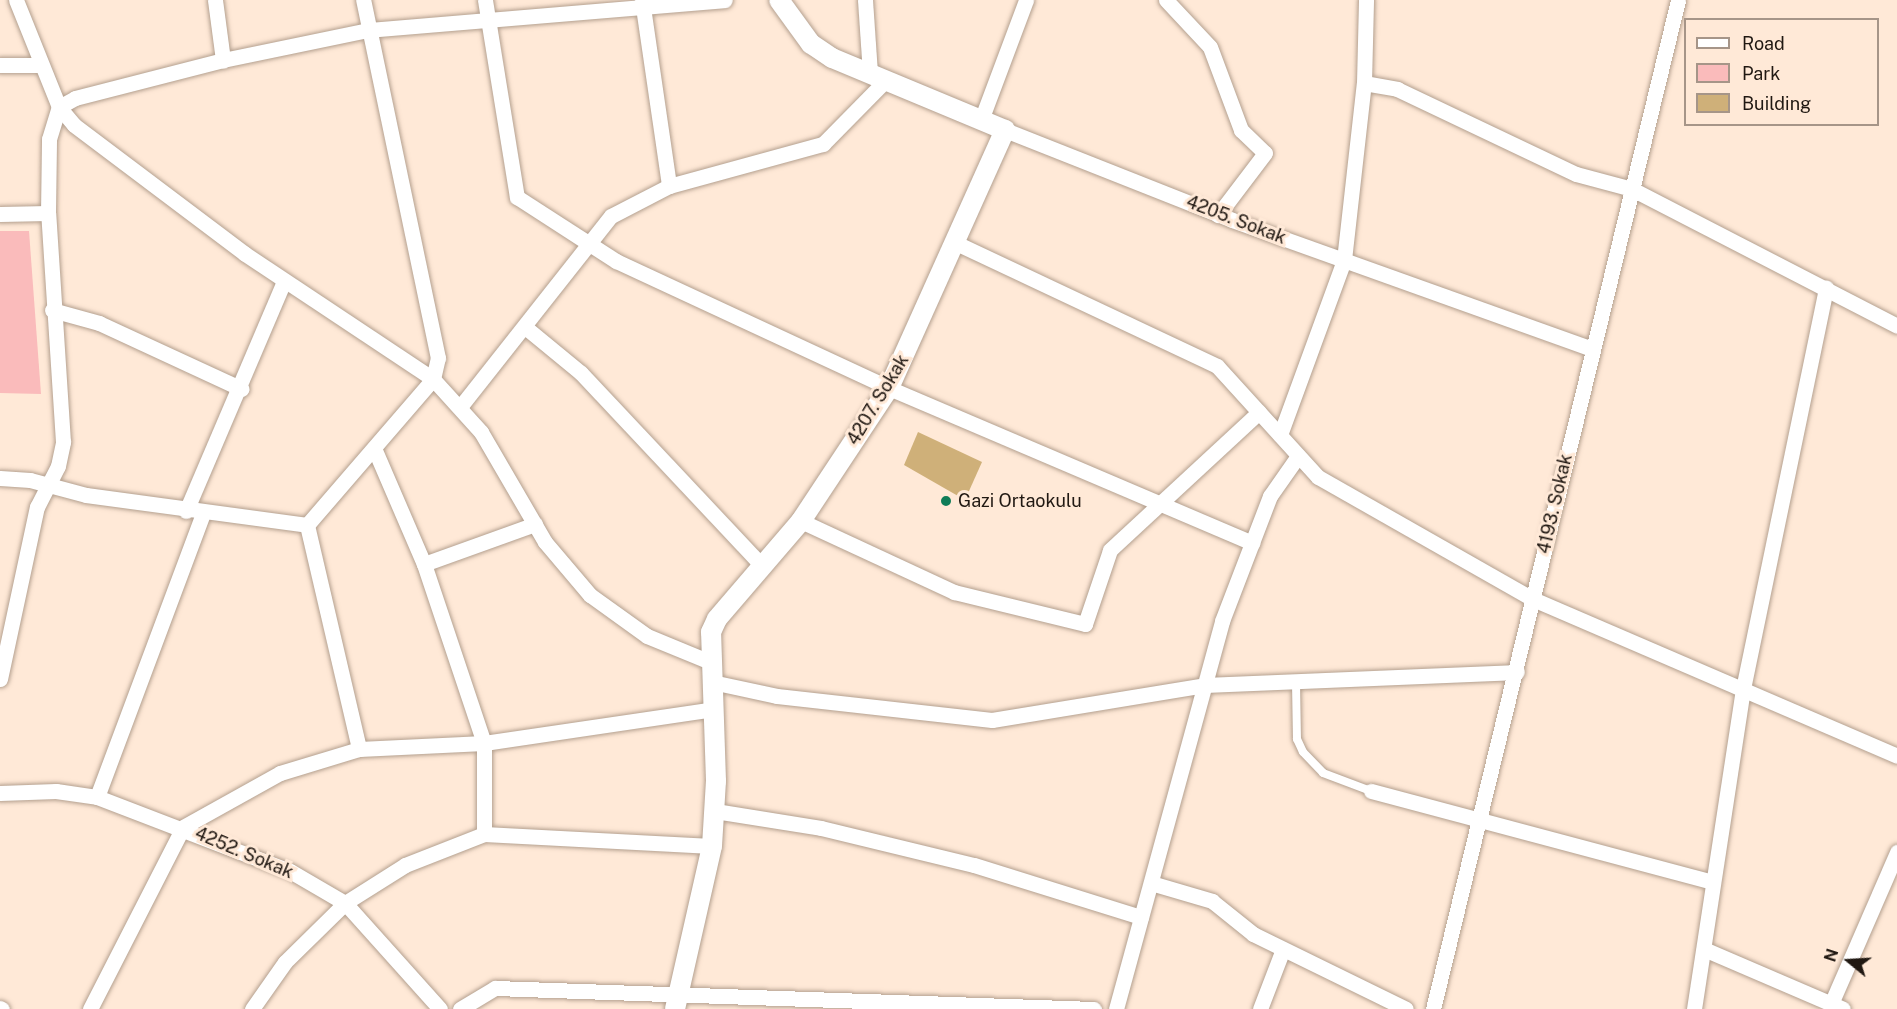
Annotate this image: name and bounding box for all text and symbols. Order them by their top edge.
legend [1684,18,1879,126]
text: Road [1742,33,1785,54]
text: Park [1742,63,1780,84]
text: Building [1742,93,1811,114]
street label: 4205. Sokak [1183,191,1289,249]
street label: 4207. Sokak [842,351,914,449]
street label: 4193. Sokak [1533,452,1577,556]
place label: Gazi Ortaokulu [958,490,1082,512]
marker: Gazi Ortaokulu [939,494,953,508]
street label: 4252. Sokak [192,823,296,883]
north arrow [1819,931,1879,991]
text: N [1820,946,1842,964]

